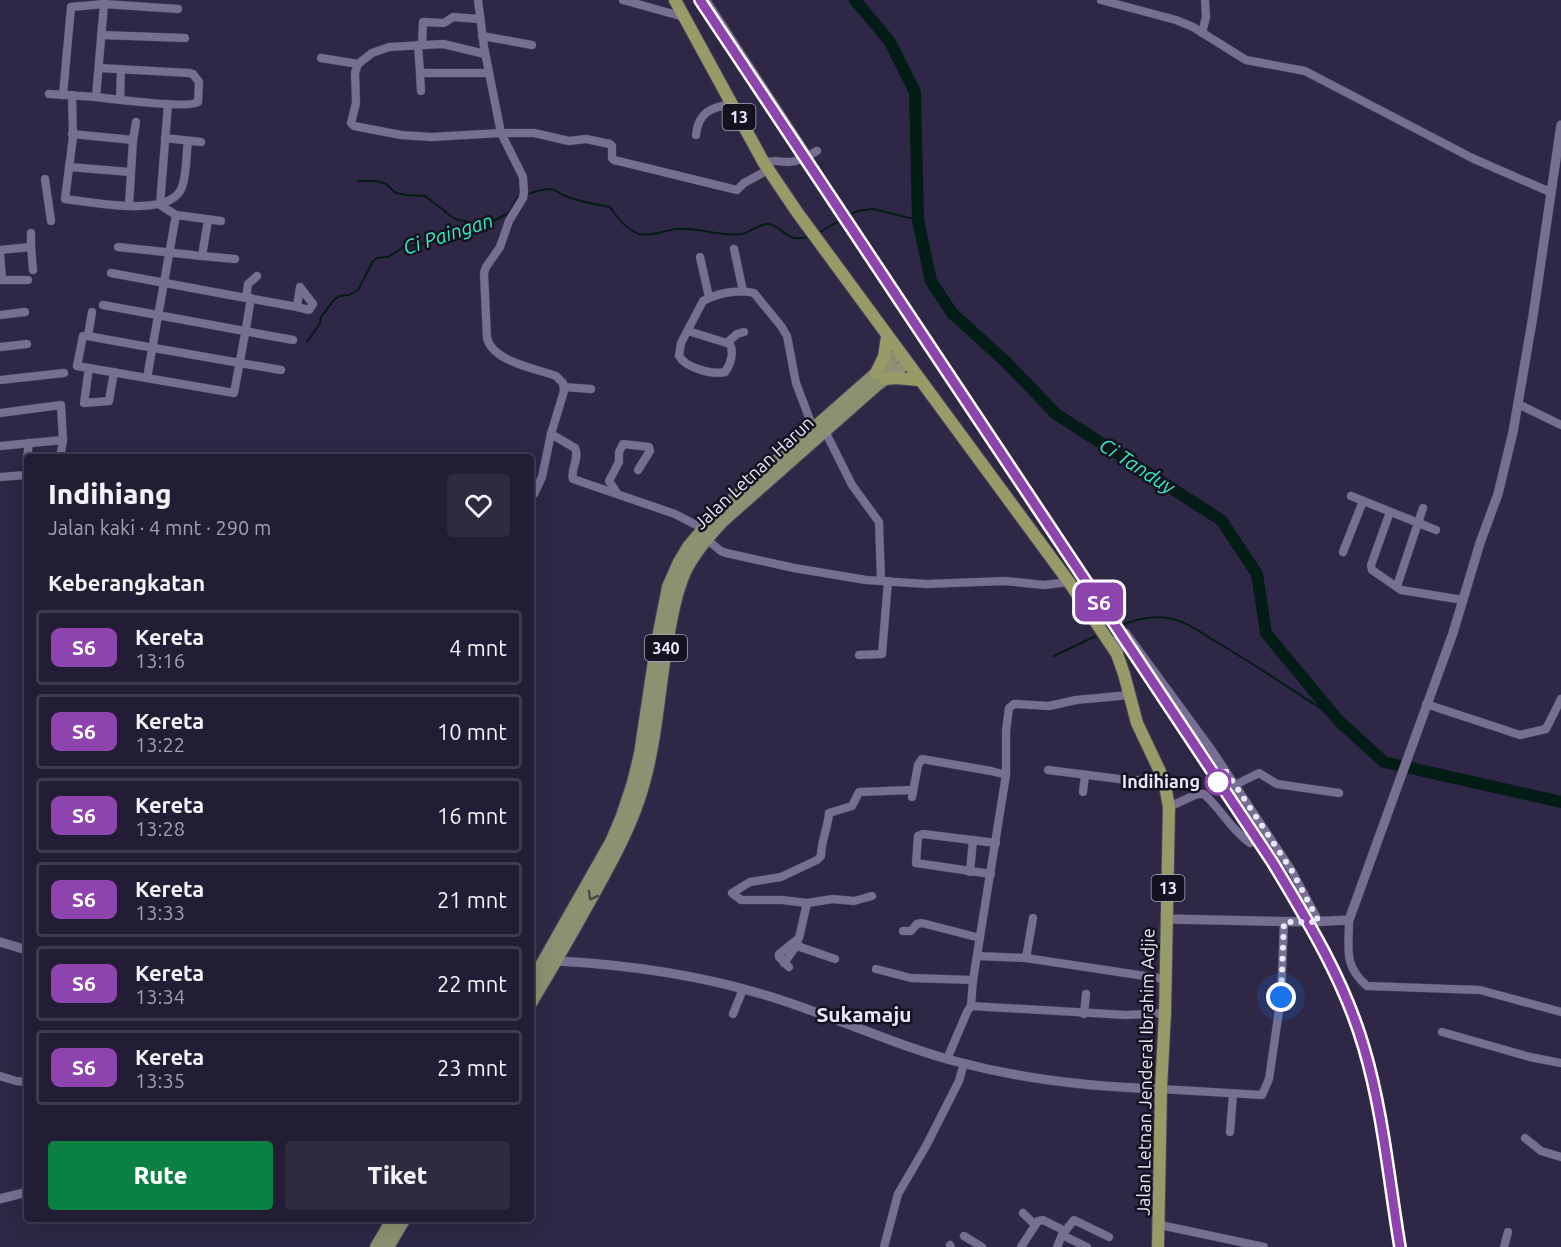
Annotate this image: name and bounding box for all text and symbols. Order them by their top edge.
road number: 13 [722,104,756,130]
water label: Ci Paingan [400,208,496,259]
street label: Jalan Letnan Harun [690,412,817,533]
water label: Ci Tanduy [1095,433,1180,499]
button: heart [447,474,510,537]
text: Indihiang [48,478,172,509]
text: Jalan kaki · 4 mnt · 290 m [48,516,271,539]
text: Keberangkatan [48,570,205,595]
line badge: S6 [1072,582,1126,622]
text: S6 [1087,590,1111,614]
text: Kereta [135,624,204,649]
text: S6 [72,635,96,659]
text: 4 mnt [449,635,507,660]
road number: 340 [645,635,687,661]
text: 13:16 [135,649,185,672]
text: Kereta [135,708,204,733]
text: S6 [72,719,96,743]
text: 10 mnt [437,719,507,744]
text: 13:22 [135,733,185,756]
marker: Indihiang [1205,769,1231,795]
place label: Indihiang [1122,771,1200,791]
text: Kereta [135,792,204,817]
text: S6 [72,803,96,827]
text: 16 mnt [437,803,507,828]
text: 13:28 [135,817,185,840]
road number: 13 [1152,875,1184,901]
text: Kereta [135,876,204,901]
text: S6 [72,887,96,911]
text: 21 mnt [437,887,507,912]
one-way arrow [588,890,599,901]
text: 13:33 [135,901,185,924]
street label: Jalan Letnan Jenderal Ibrahim Adjie [1132,928,1158,1216]
text: Kereta [135,960,204,985]
text: S6 [72,971,96,995]
text: 22 mnt [437,971,507,996]
your location [1266,982,1296,1012]
text: 13:34 [135,985,185,1008]
district label: Sukamaju [816,1002,912,1026]
text: Kereta [135,1044,204,1069]
text: S6 [72,1055,96,1079]
text: 23 mnt [437,1055,507,1080]
text: 13:35 [135,1069,185,1092]
button: Rute [48,1141,273,1210]
button: Tiket [285,1141,510,1210]

